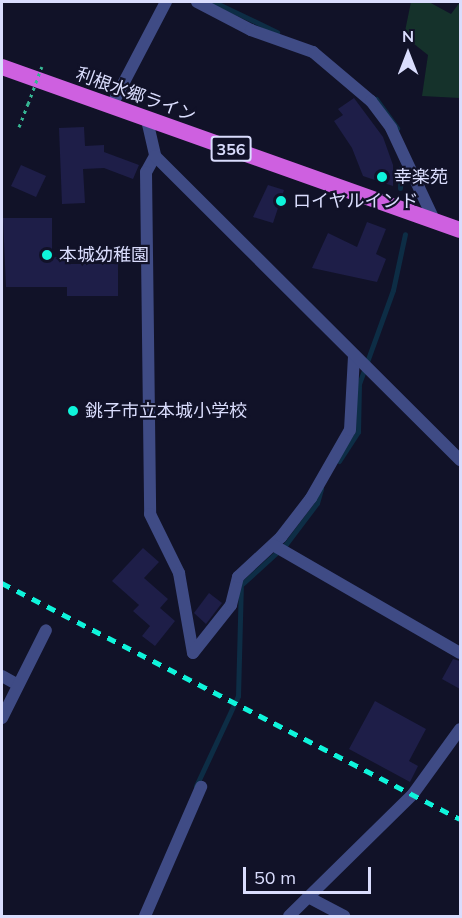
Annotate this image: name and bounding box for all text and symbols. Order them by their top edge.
north arrow [378,24,438,84]
text: N [402,26,414,46]
street label: 利根水郷ライン [73,63,199,127]
road number: 356 [210,136,252,162]
place label: 幸楽苑 [394,166,448,188]
marker: 幸楽苑 [375,170,389,184]
place label: ロイヤルインド [293,190,419,212]
marker: ロイヤルインド [274,194,288,208]
place label: 本城幼稚園 [59,244,149,266]
marker: 本城幼稚園 [40,248,54,262]
place label: 銚子市立本城小学校 [85,400,247,422]
marker: 銚子市立本城小学校 [66,404,80,418]
scale bar [246,855,374,893]
text: 50 m [254,866,296,889]

